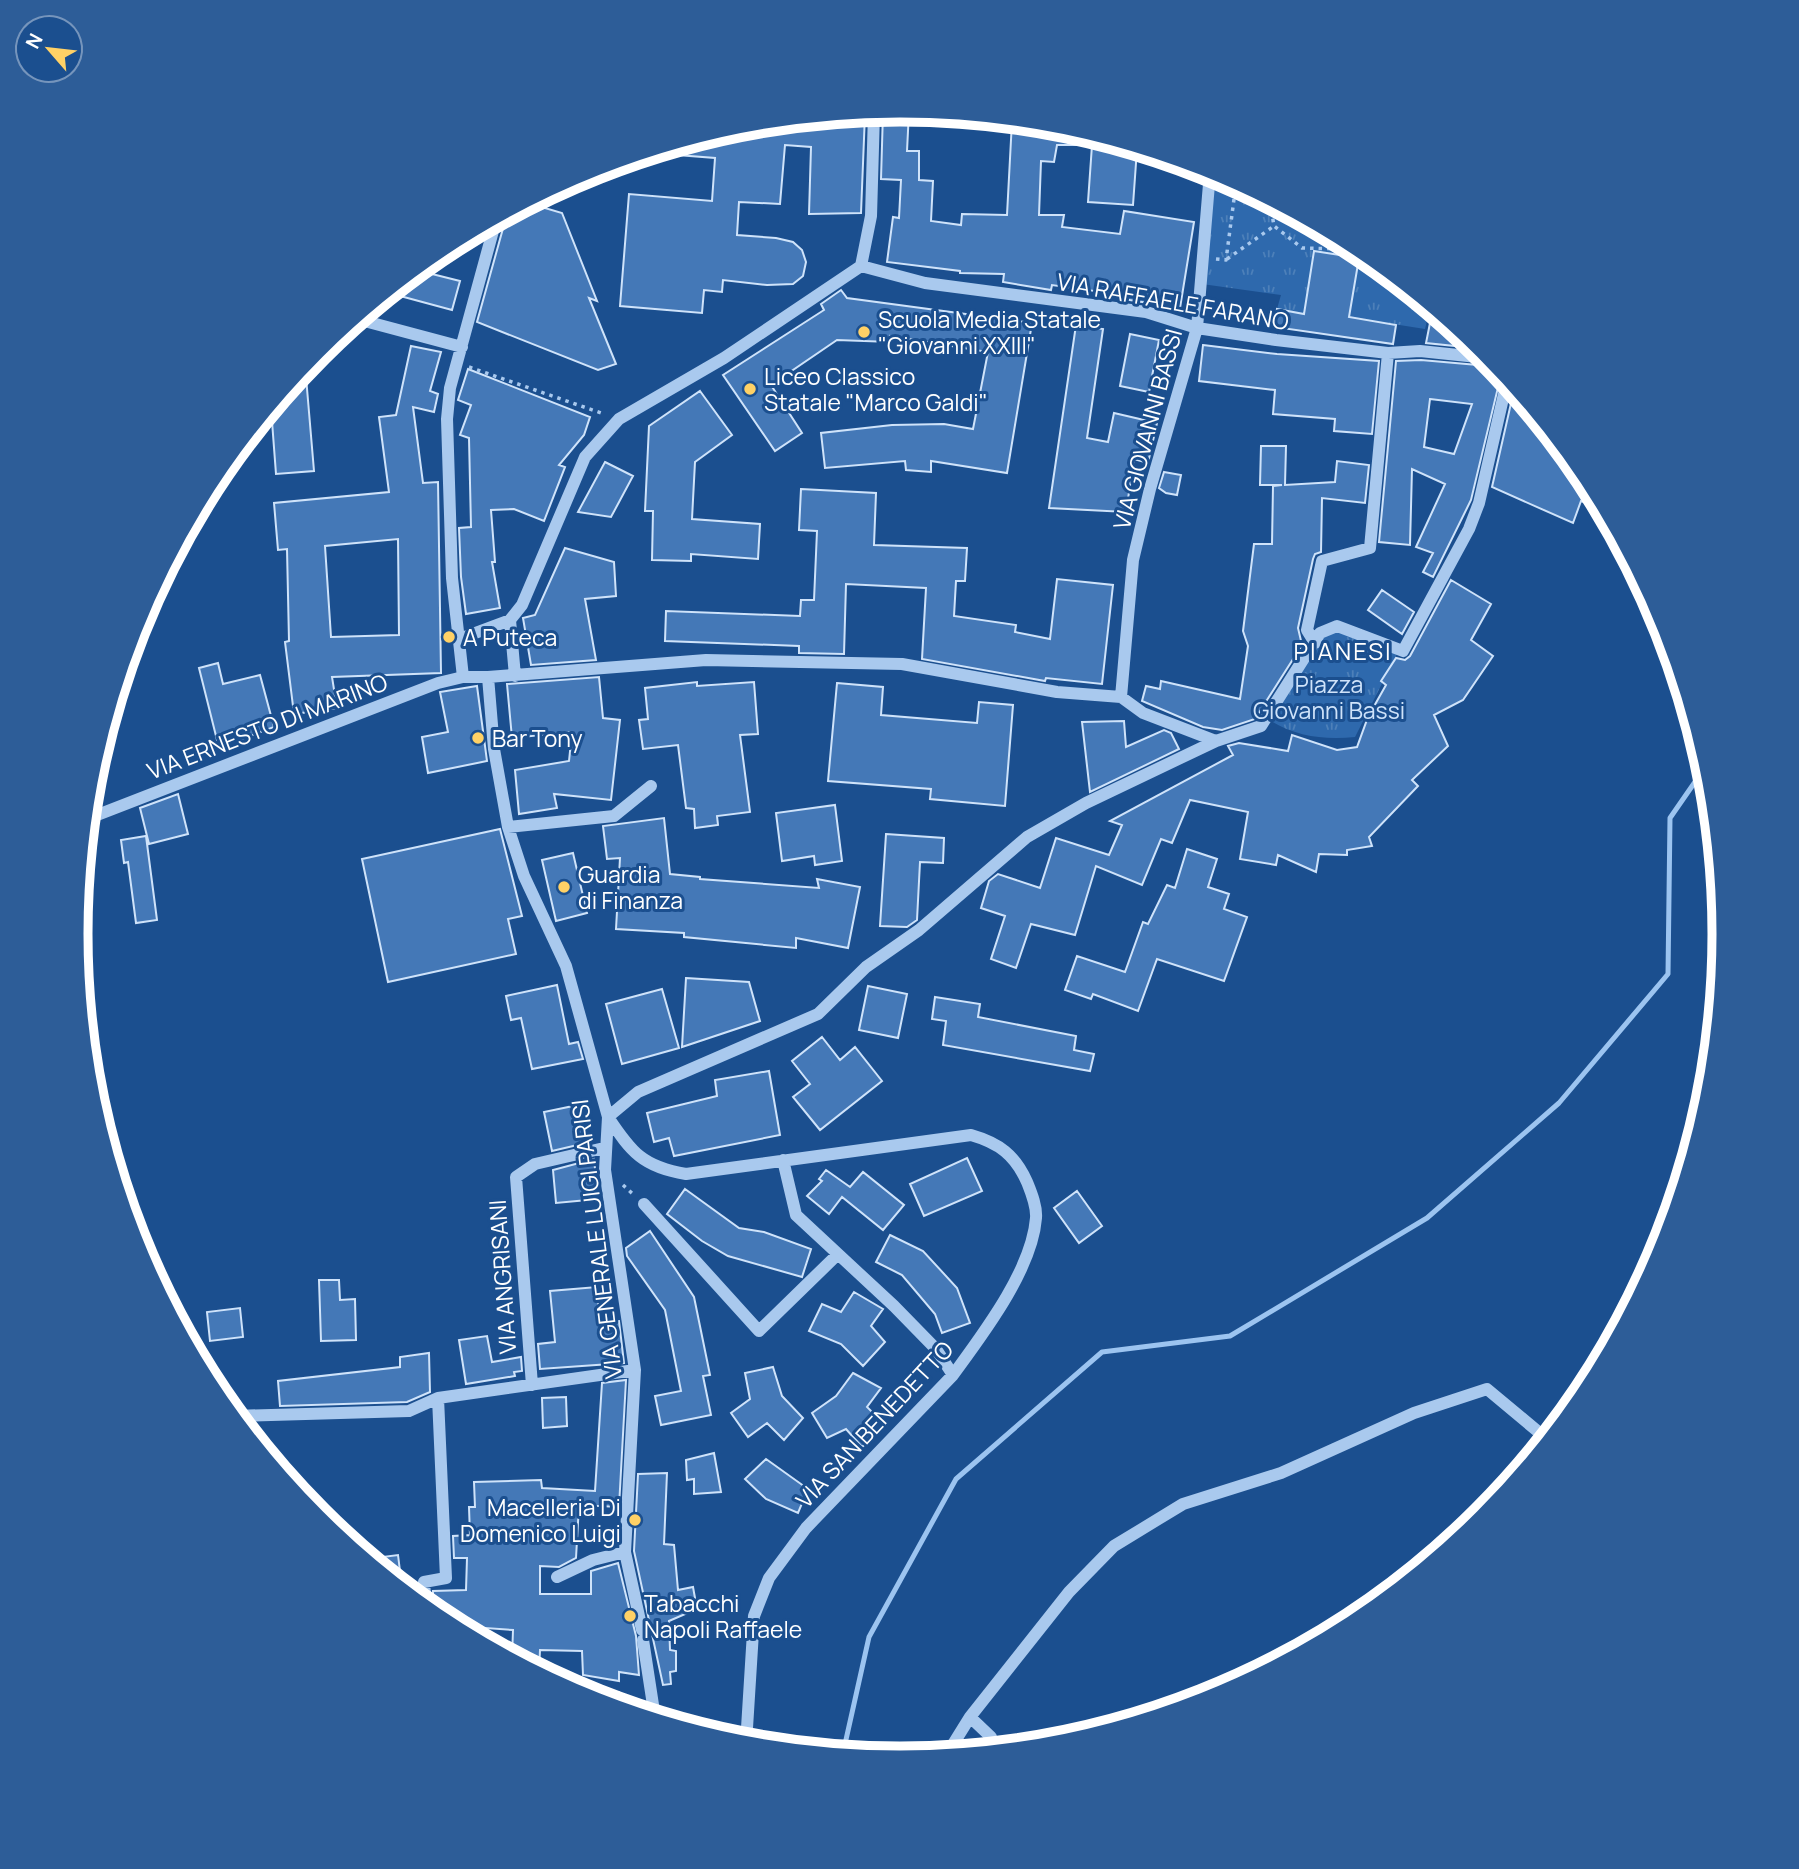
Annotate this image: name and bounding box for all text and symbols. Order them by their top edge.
north arrow [14,14,84,84]
text: N [19,29,49,53]
street label: VIA RAFFAELE FARANO [1055,265,1291,337]
place label: Scuola Media Statale "Giovanni XXIII" [878,303,1101,361]
marker: Scuola Media Statale "Giovanni XXIII" [856,324,872,340]
street label: VIA GIOVANNI BASSI [1105,325,1189,533]
place label: Liceo Classico Statale "Marco Galdi" [764,360,988,418]
marker: Liceo Classico Statale "Marco Galdi" [742,381,758,397]
place label: A Puteca [463,621,557,653]
marker: A Puteca [441,629,457,645]
district label: PIANESI [1293,634,1393,667]
street label: VIA ERNESTO DI MARINO [142,665,392,787]
park label: Piazza Giovanni Bassi [1253,668,1405,726]
place label: Bar Tony [492,722,583,754]
marker: Bar Tony [470,730,486,746]
place label: Guardia di Finanza [578,858,683,916]
marker: Guardia di Finanza [556,879,572,895]
street label: VIA GENERALE LUIGI PARISI [563,1097,629,1381]
street label: VIA ANGRISANI [481,1199,523,1355]
street label: VIA SAN BENEDETTO [788,1334,960,1514]
place label: Macelleria Di Domenico Luigi [460,1491,621,1549]
marker: Macelleria Di Domenico Luigi [627,1512,643,1528]
place label: Tabacchi Napoli Raffaele [644,1587,802,1645]
marker: Tabacchi Napoli Raffaele [622,1608,638,1624]

